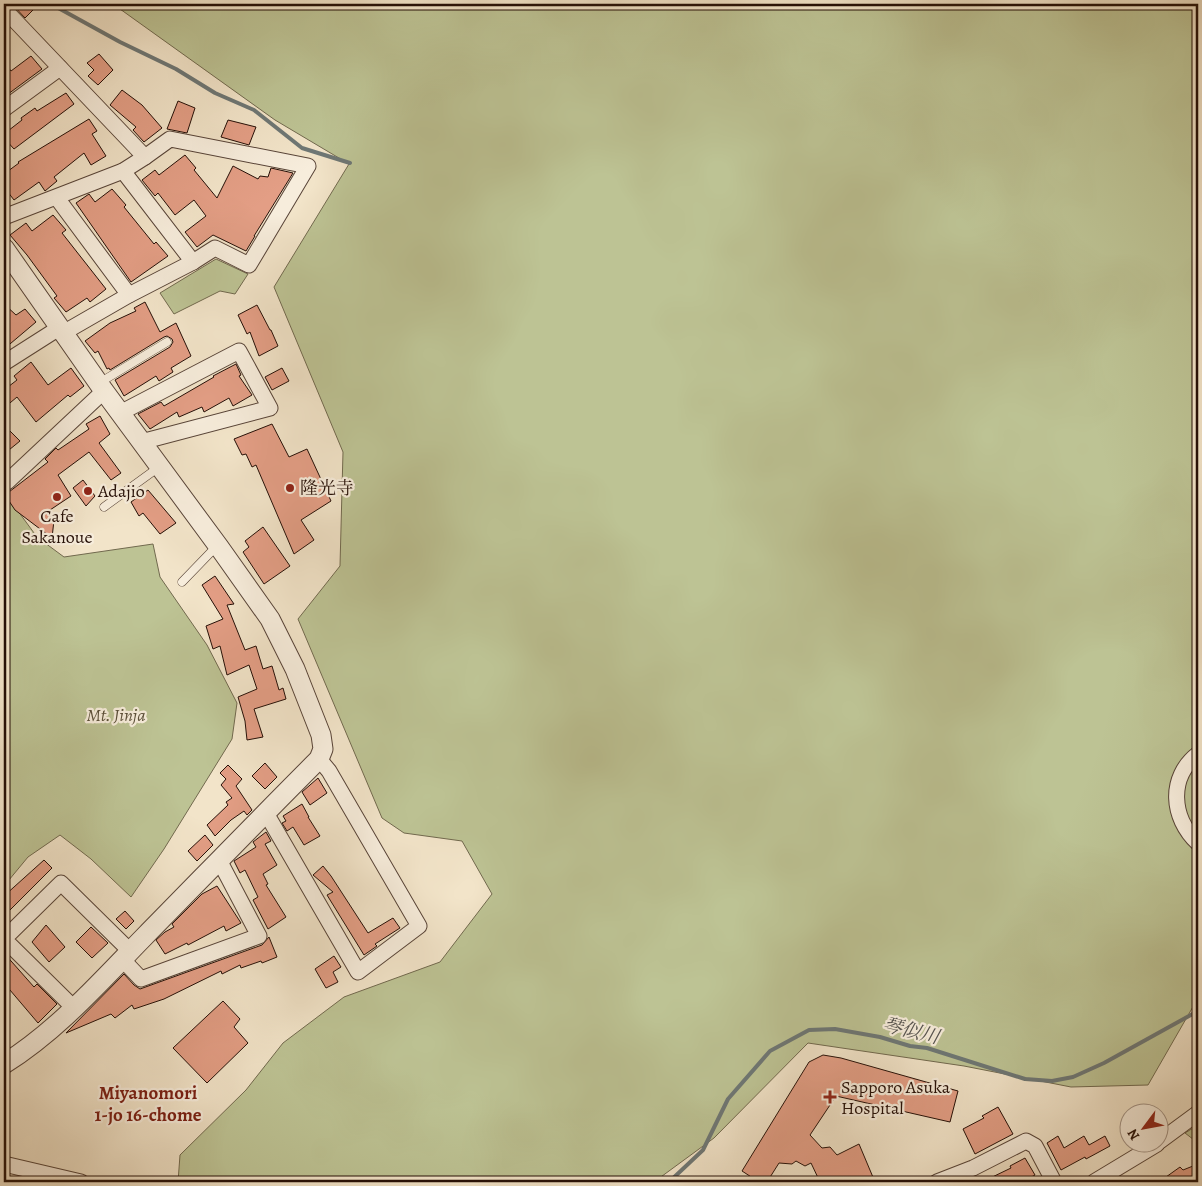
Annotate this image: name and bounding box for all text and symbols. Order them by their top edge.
place label: 隆光寺 [300,476,354,500]
place label: Adajio [97,479,145,503]
marker: 隆光寺 [284,482,296,494]
marker: Adajio [82,485,94,497]
marker: Cafe Sakanoue [51,491,63,503]
place label: Cafe Sakanoue [21,504,93,549]
park label: Mt. Jinja [86,703,146,727]
water label: 琴似川 [880,1011,944,1051]
place label: Sapporo Asuka Hospital [841,1075,951,1120]
district label: Miyanomori 1-jo 16-chome [94,1080,202,1128]
marker: Sapporo Asuka Hospital [823,1090,837,1104]
north arrow [1120,1104,1170,1154]
text: N [1123,1125,1144,1144]

